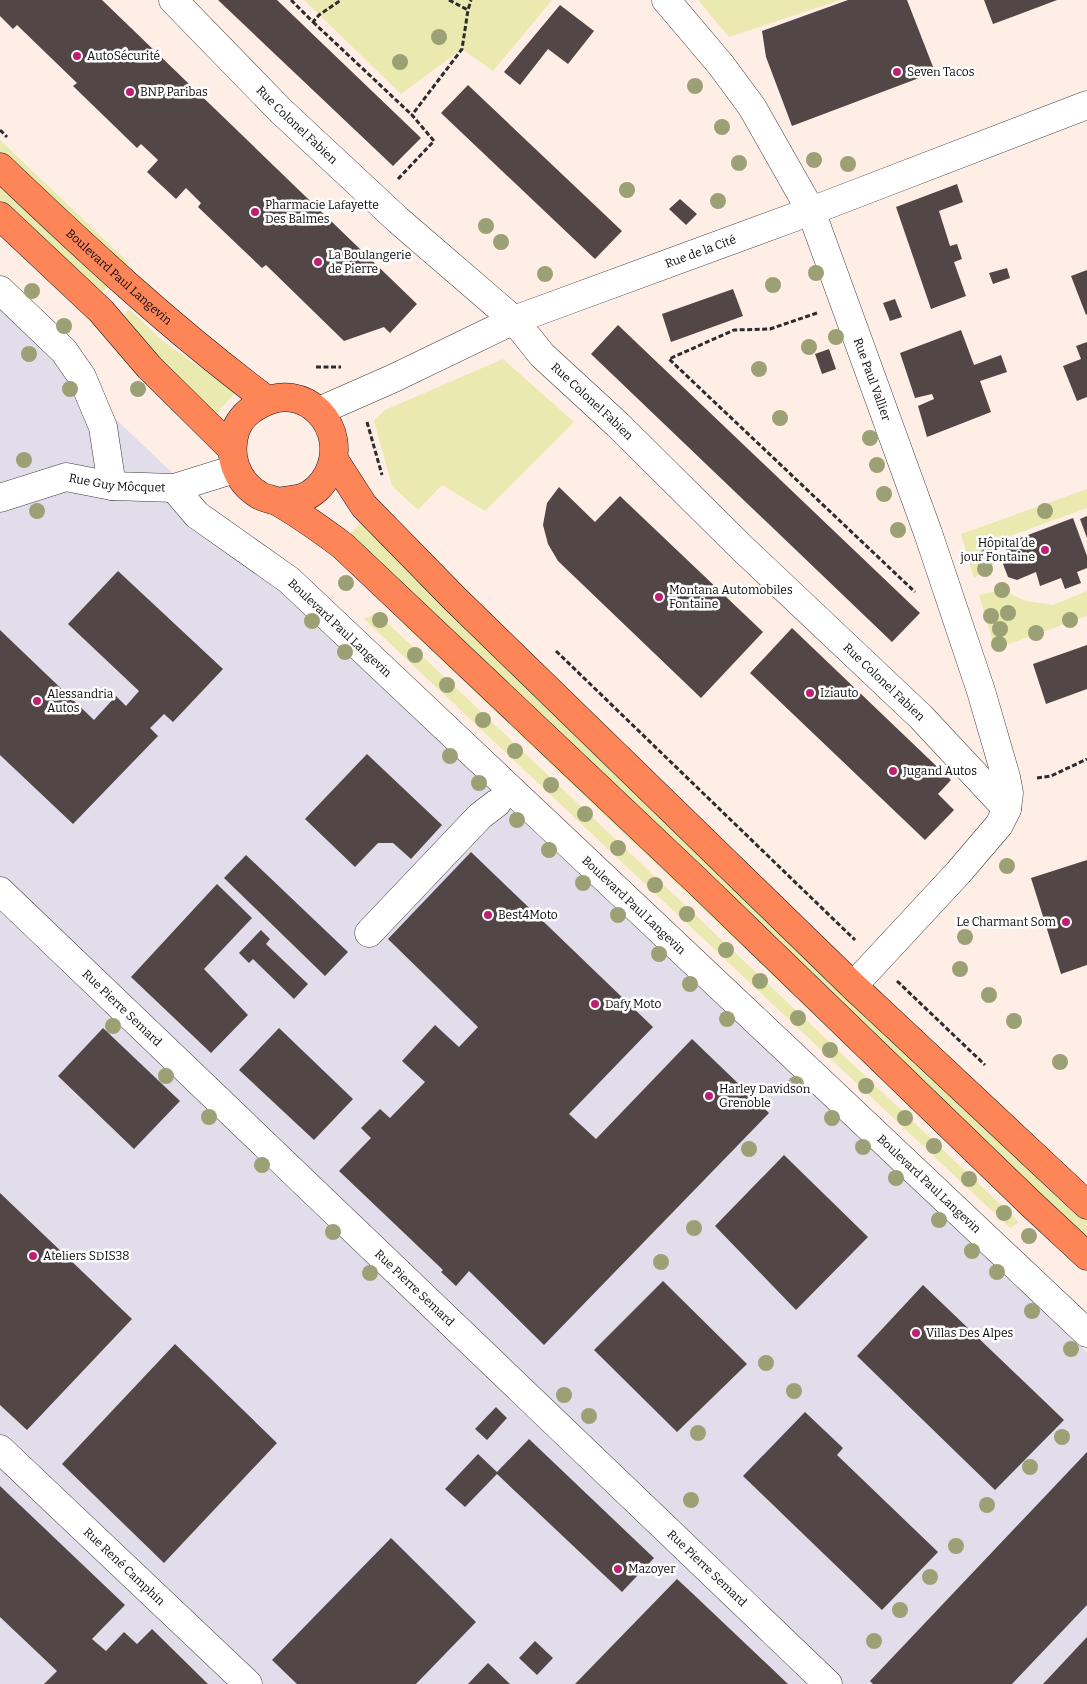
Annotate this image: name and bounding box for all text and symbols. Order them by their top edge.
place label: AutoSécurité [87,49,160,63]
marker: AutoSécurité [71,50,83,62]
place label: Seven Tacos [907,65,975,79]
marker: Seven Tacos [891,66,903,78]
street label: Rue Colonel Fabien [254,83,341,167]
place label: BNP Paribas [140,85,208,99]
marker: BNP Paribas [124,86,136,98]
place label: Pharmacie Lafayette Des Balmes [265,198,379,226]
marker: Pharmacie Lafayette Des Balmes [249,206,261,218]
street label: Boulevard Paul Langevin [63,226,175,328]
street label: Rue de la Cité [663,232,738,271]
place label: La Boulangerie de Pierre [328,248,411,276]
marker: La Boulangerie de Pierre [312,256,324,268]
street label: Rue Paul Vallier [851,336,894,423]
street label: Rue Colonel Fabien [548,360,636,443]
street label: Rue Guy Môcquet [68,471,166,495]
place label: Hôpital de jour Fontaine [959,536,1035,564]
marker: Hôpital de jour Fontaine [1039,544,1051,556]
street label: Boulevard Paul Langevin [285,576,395,680]
place label: Montana Automobiles Fontaine [669,583,793,611]
marker: Montana Automobiles Fontaine [653,591,665,603]
street label: Rue Colonel Fabien [840,640,928,724]
place label: Iziauto [820,686,859,700]
place label: Alessandria Autos [47,687,114,715]
marker: Iziauto [804,687,816,699]
marker: Alessandria Autos [31,695,43,707]
place label: Jugand Autos [902,764,977,778]
marker: Jugand Autos [887,765,899,777]
street label: Boulevard Paul Langevin [579,853,689,958]
place label: Best4Moto [498,908,558,922]
marker: Best4Moto [482,909,494,921]
place label: Le Charmant Som [956,915,1057,929]
marker: Le Charmant Som [1060,916,1072,928]
street label: Rue Pierre Semard [80,967,165,1049]
place label: Dafy Moto [605,997,661,1011]
marker: Dafy Moto [589,998,601,1010]
place label: Harley Davidson Grenoble [719,1082,811,1110]
marker: Harley Davidson Grenoble [703,1090,715,1102]
street label: Boulevard Paul Langevin [874,1132,984,1236]
street label: Rue Pierre Semard [372,1247,457,1329]
place label: Ateliers SDIS38 [43,1249,130,1263]
marker: Ateliers SDIS38 [27,1250,39,1262]
place label: Villas Des Alpes [926,1326,1014,1340]
marker: Villas Des Alpes [910,1327,922,1339]
street label: Rue René Camphin [81,1525,168,1609]
street label: Rue Pierre Semard [665,1527,750,1609]
place label: Mazoyer [628,1562,676,1576]
marker: Mazoyer [612,1563,624,1575]

